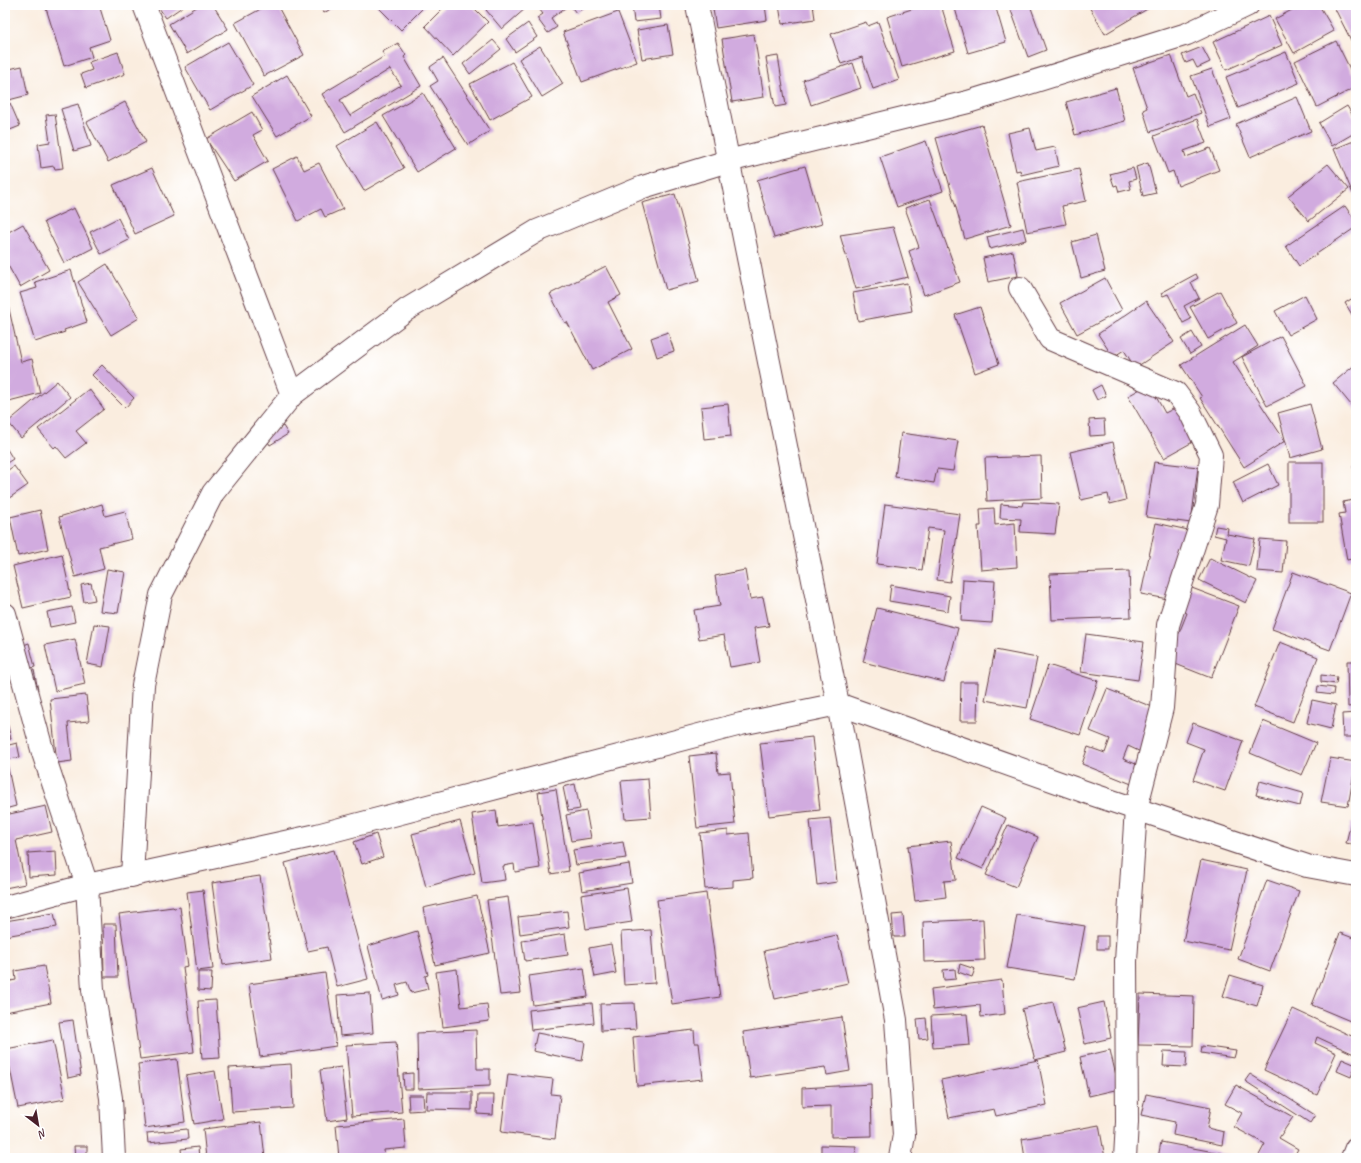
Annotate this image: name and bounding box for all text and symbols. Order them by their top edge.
north arrow [18,1105,58,1145]
text: N [35,1126,50,1142]

